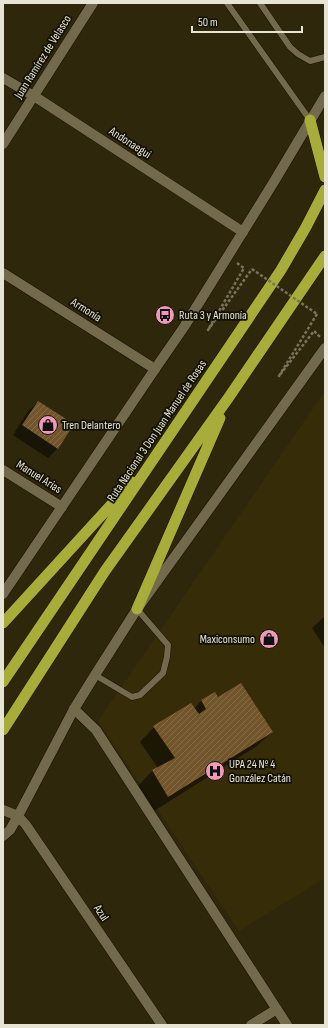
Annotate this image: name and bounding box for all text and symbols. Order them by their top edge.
scale bar [192,8,302,34]
street label: Juan Ramírez de Velasco [11,12,75,102]
text: 50 m [198,15,218,30]
street label: Andonaegui [105,123,154,162]
street label: Armonía [67,294,104,325]
bus stop icon: Ruta 3 y Armonía [154,304,176,326]
place label: Ruta 3 y Armonía [179,308,247,323]
street label: Ruta Nacional 3 Don Juan Manuel de Rosas [104,357,210,505]
shop icon: Tren Delantero [37,414,59,436]
place label: Tren Delantero [62,418,121,433]
street label: Manuel Arias [13,457,65,497]
shop icon: Maxiconsumo [258,628,280,650]
place label: Maxiconsumo [200,632,255,647]
place label: UPA 24 Nº 4 González Catán [229,757,291,786]
hospital icon: UPA 24 Nº 4 González Catán [204,760,226,782]
street label: Azul [90,901,112,924]

